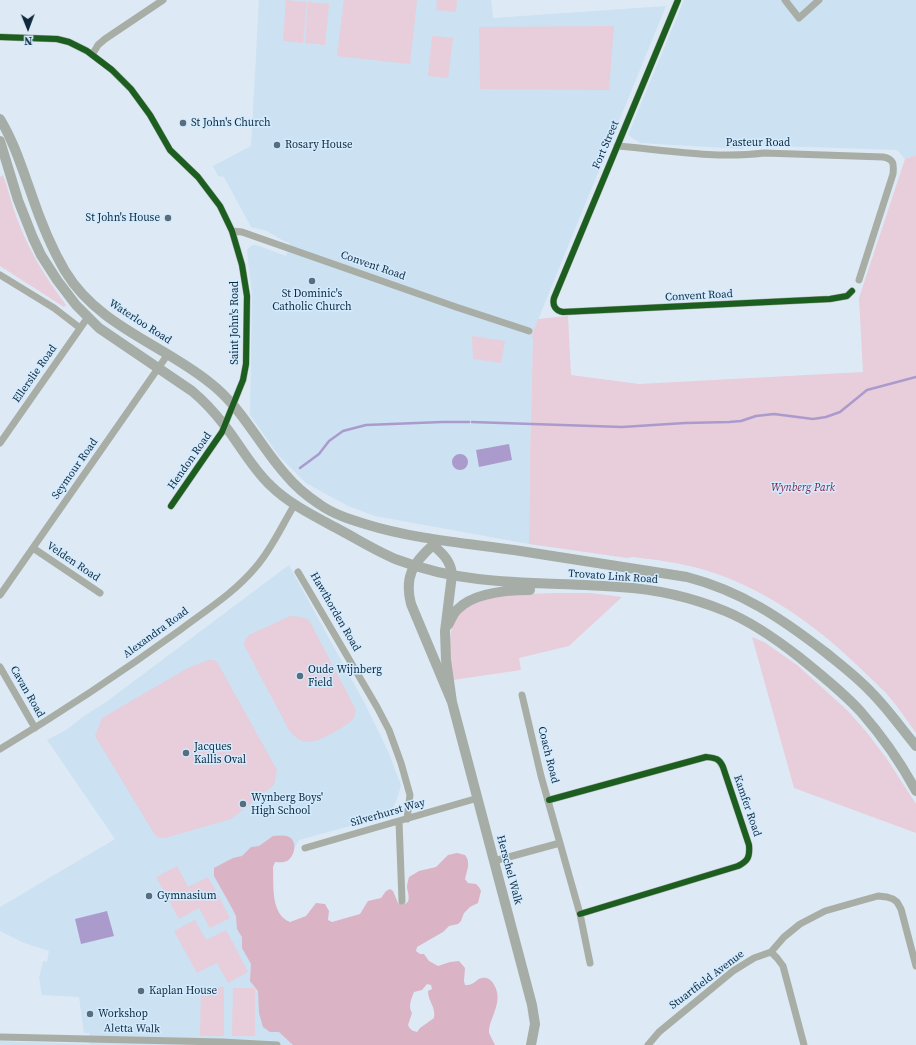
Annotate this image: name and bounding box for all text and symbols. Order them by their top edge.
north arrow [8,8,48,48]
text: N [24,33,32,48]
place label: St John's Church [191,116,271,130]
marker: St John's Church [178,118,188,128]
street label: Fort Street [590,119,622,171]
street label: Pasteur Road [726,136,790,150]
place label: Rosary House [285,138,353,152]
marker: Rosary House [272,140,282,150]
place label: St John's House [86,211,160,225]
marker: St John's House [163,213,173,223]
street label: Convent Road [339,249,407,283]
marker: St Dominic's Catholic Church [307,276,317,286]
street label: Saint John's Road [228,281,242,365]
place label: St Dominic's Catholic Church [272,287,352,313]
street label: Convent Road [665,288,733,304]
street label: Waterloo Road [106,297,174,347]
street label: Ellerslie Road [10,343,60,405]
street label: Hendon Road [165,430,215,492]
street label: Seymour Road [49,436,101,502]
park label: Wynberg Park [771,481,835,495]
street label: Velden Road [44,539,102,585]
street label: Trovato Link Road [568,567,658,587]
street label: Hawthorden Road [307,570,363,654]
street label: Alexandra Road [121,605,191,661]
place label: Oude Wijnberg Field [308,663,382,689]
street label: Cavan Road [7,664,47,720]
marker: Oude Wijnberg Field [295,671,305,681]
street label: Coach Road [535,725,561,785]
place label: Jacques Kallis Oval [194,740,246,766]
marker: Jacques Kallis Oval [181,748,191,758]
street label: Kamfer Road [730,774,764,838]
place label: Wynberg Boys' High School [251,791,323,817]
street label: Silverhurst Way [349,796,427,830]
marker: Wynberg Boys' High School [238,799,248,809]
street label: Herschel Walk [493,834,525,906]
place label: Gymnasium [157,889,217,903]
marker: Gymnasium [144,891,154,901]
street label: Stuartfield Avenue [667,948,747,1012]
place label: Kaplan House [149,984,217,998]
marker: Kaplan House [136,986,146,996]
place label: Workshop [98,1007,148,1021]
marker: Workshop [85,1009,95,1019]
street label: Aletta Walk [104,1022,160,1036]

